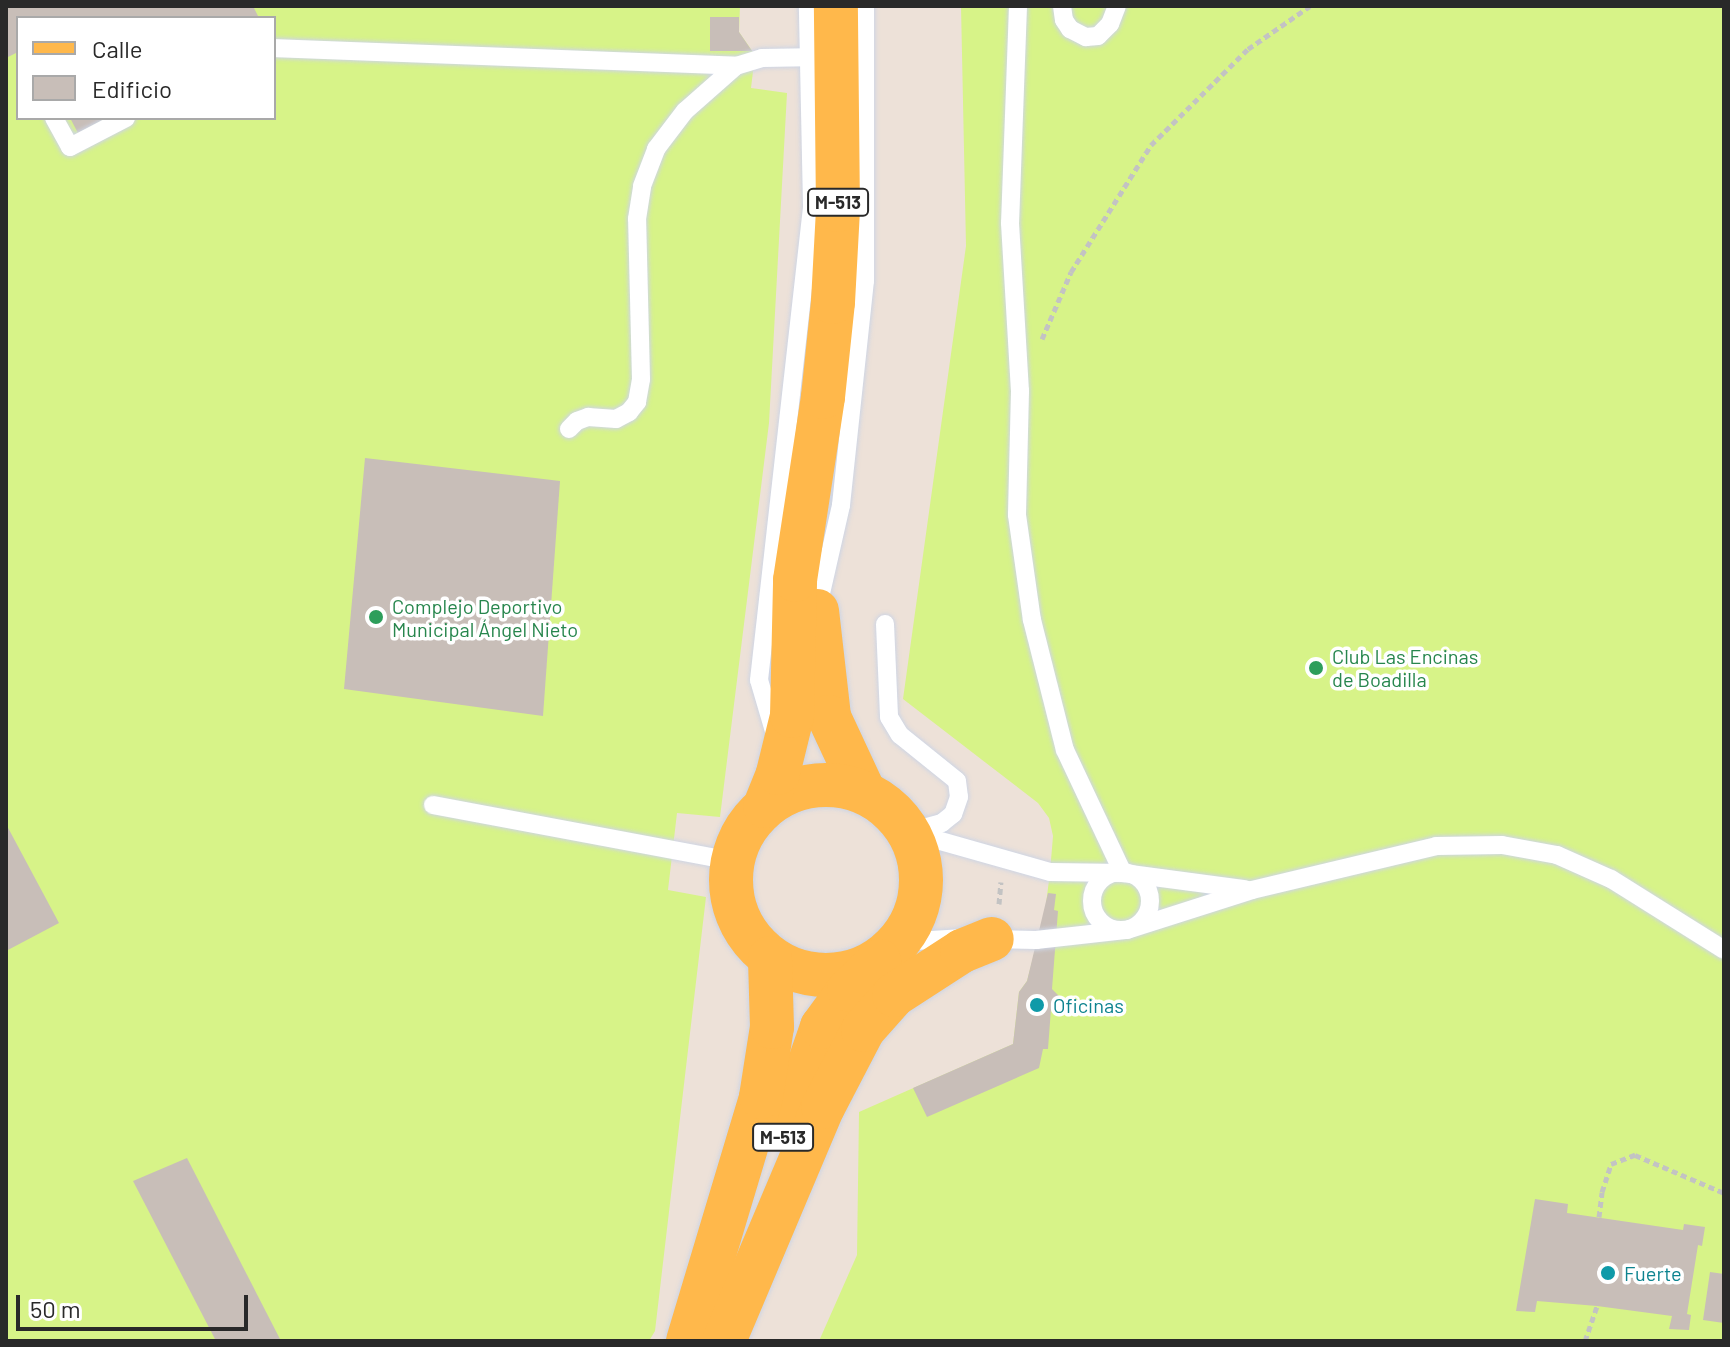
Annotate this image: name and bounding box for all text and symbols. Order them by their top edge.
legend [16,16,276,120]
text: Calle [92,34,143,63]
text: Edificio [92,74,172,103]
road number: M-513 [806,188,870,216]
place label: Complejo Deportivo Municipal Ángel Nieto [392,594,578,641]
marker: Complejo Deportivo Municipal Ángel Nieto [367,608,385,626]
place label: Club Las Encinas de Boadilla [1332,644,1478,691]
marker: Club Las Encinas de Boadilla [1307,659,1325,677]
place label: Oficinas [1053,993,1124,1017]
marker: Oficinas [1028,996,1046,1014]
road number: M-513 [751,1123,815,1151]
place label: Fuerte [1624,1261,1682,1285]
marker: Fuerte [1599,1264,1617,1282]
scale bar [20,1279,252,1329]
text: 50 m [30,1294,81,1323]

